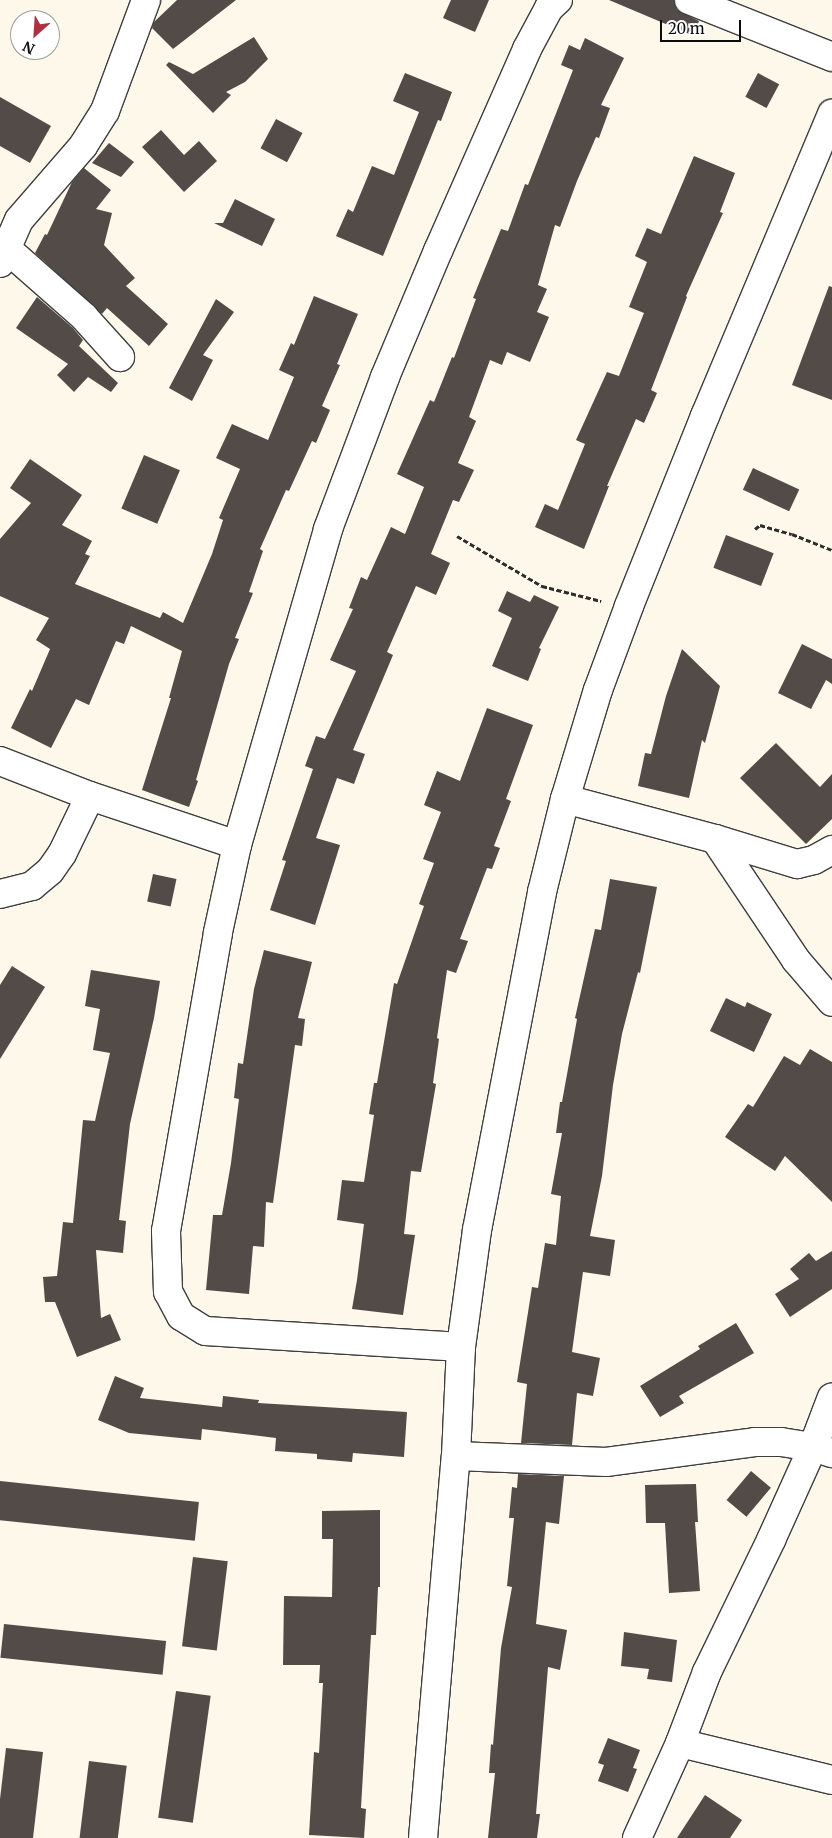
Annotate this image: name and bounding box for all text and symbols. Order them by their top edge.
north arrow [10,10,60,60]
scale bar [662,10,743,42]
text: 20 m [668,19,705,38]
text: N [20,37,38,58]

